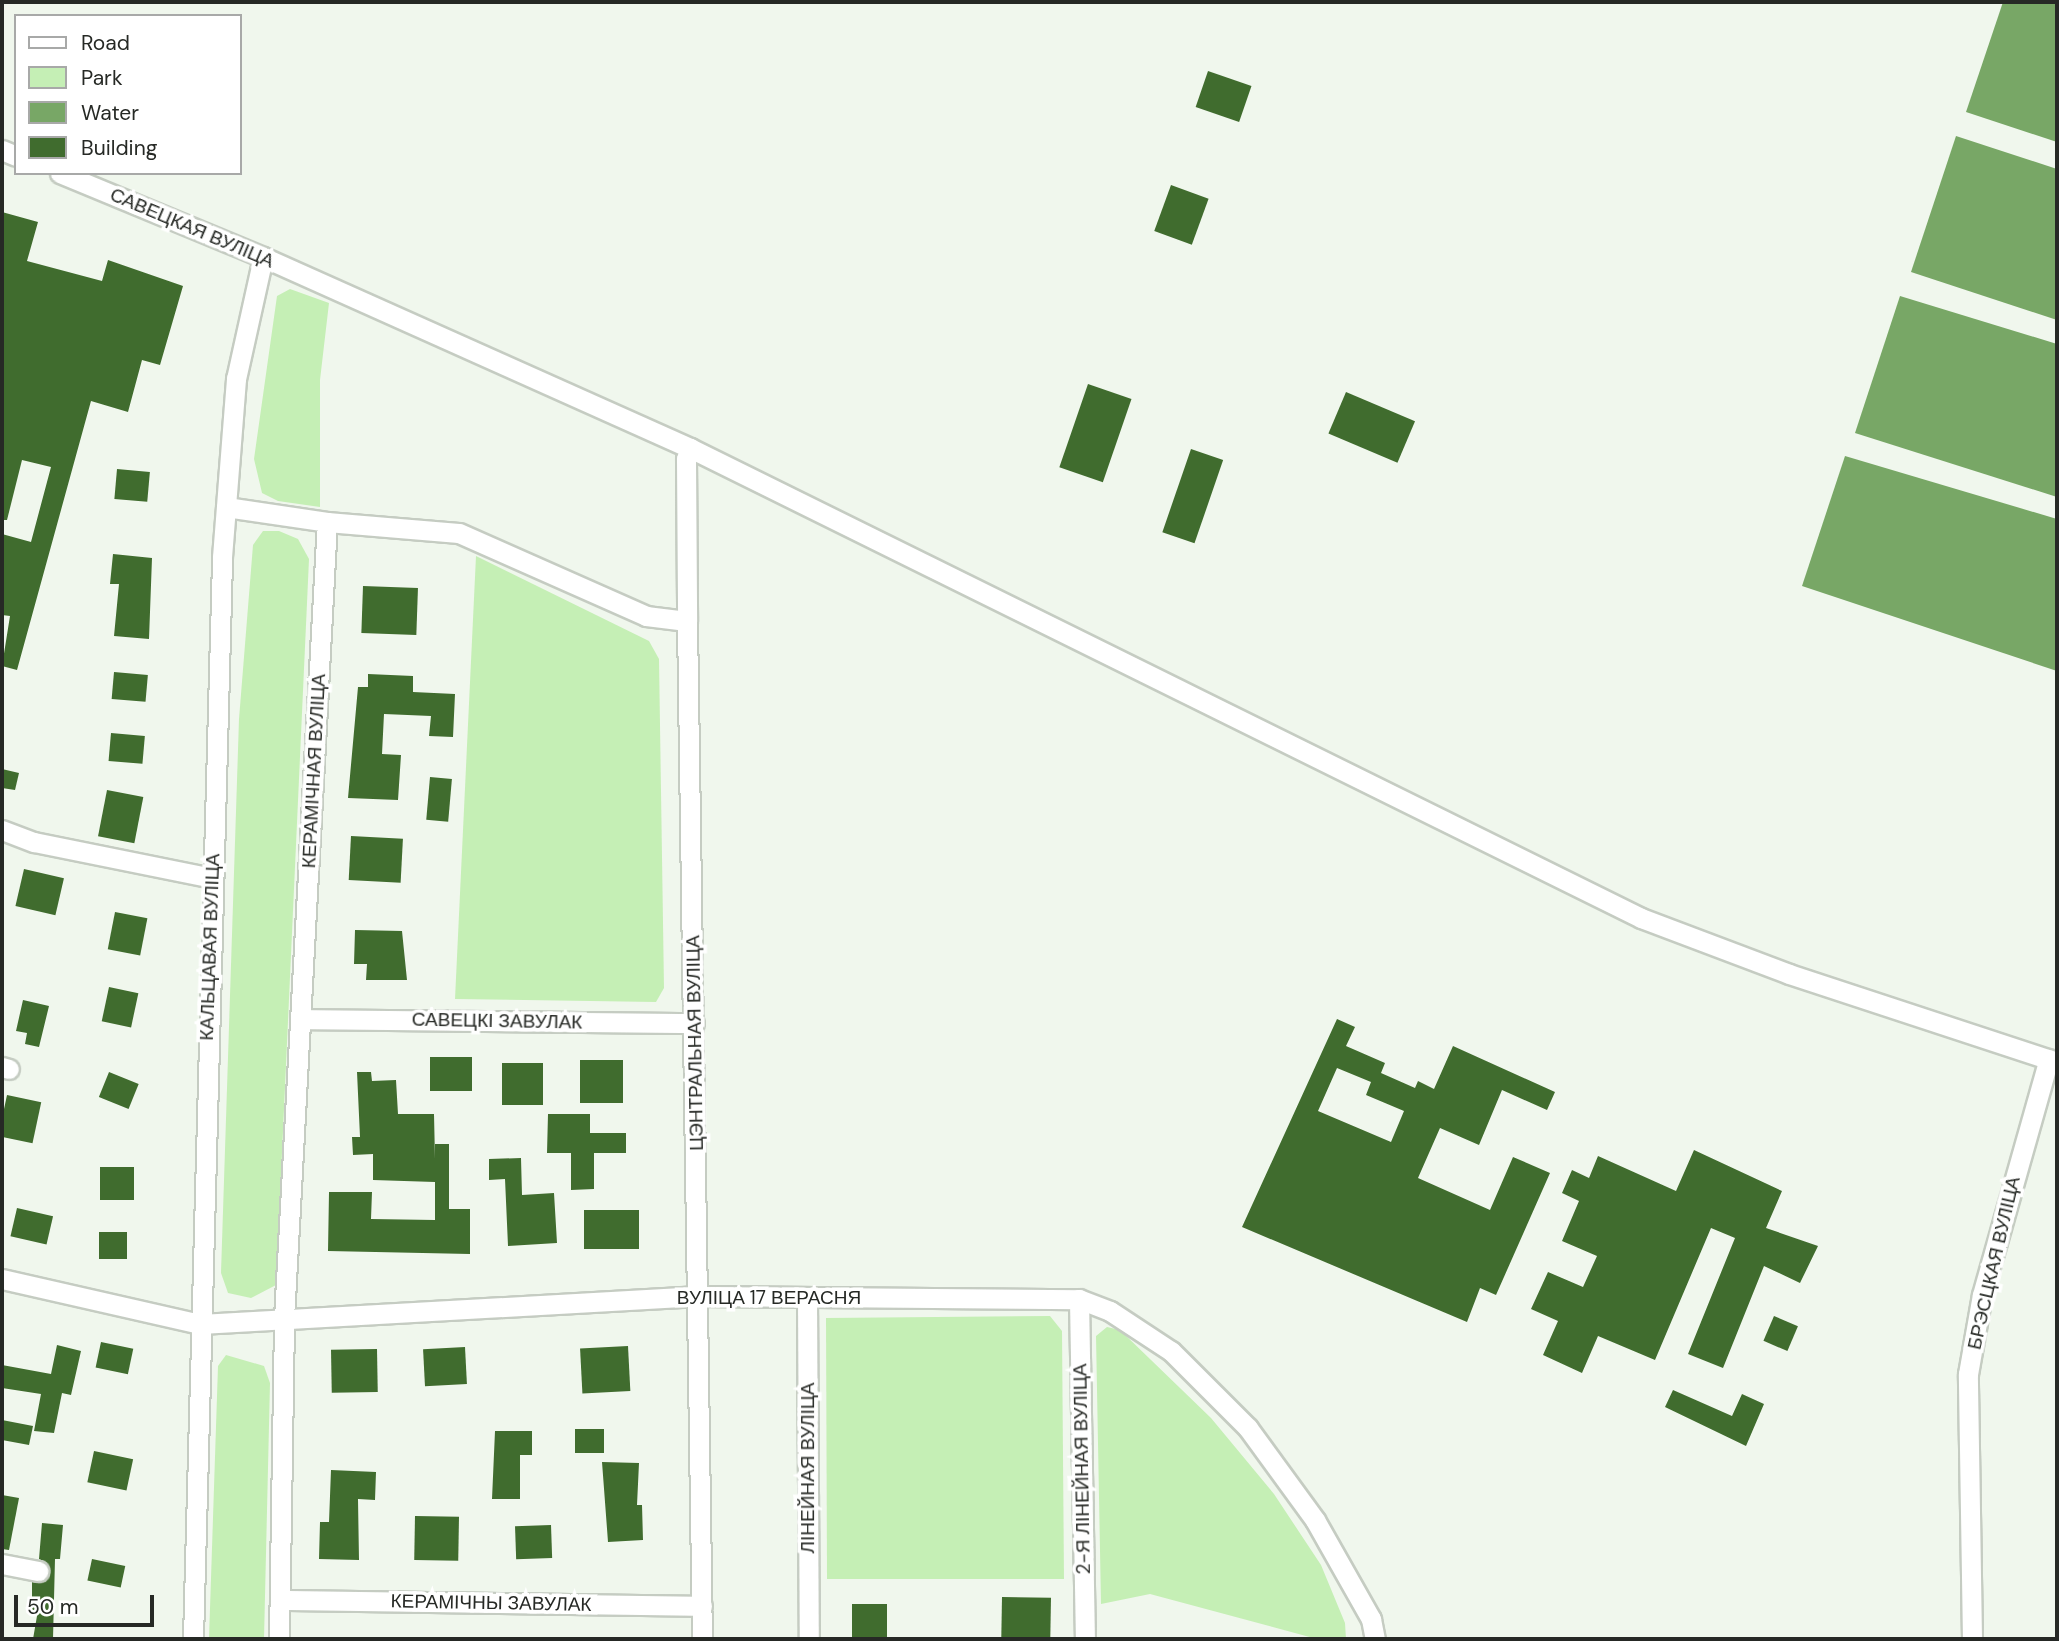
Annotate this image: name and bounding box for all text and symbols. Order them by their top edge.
legend [14,14,242,175]
text: Road [81,29,130,57]
text: Park [81,64,122,92]
text: Water [81,99,139,127]
text: Building [81,134,157,162]
street label: САВЕЦКАЯ ВУЛІЦА [107,183,277,273]
street label: КЕРАМІЧНАЯ ВУЛІЦА [298,673,330,869]
street label: КАЛЬЦАВАЯ ВУЛІЦА [195,853,225,1041]
street label: ЦЭНТРАЛЬНАЯ ВУЛІЦА [682,935,708,1151]
street label: САВЕЦКІ ЗАВУЛАК [412,1008,582,1034]
street label: БРЭСЦКАЯ ВУЛІЦА [1963,1174,2025,1352]
street label: ВУЛІЦА 17 ВЕРАСНЯ [677,1287,861,1309]
street label: 2-Я ЛІНЕЙНАЯ ВУЛІЦА [1069,1363,1095,1575]
street label: ЛІНЕЙНАЯ ВУЛІЦА [797,1383,819,1553]
scale bar [18,1582,158,1626]
street label: КЕРАМІЧНЫ ЗАВУЛАК [390,1590,592,1616]
text: 50 m [27,1593,78,1621]

